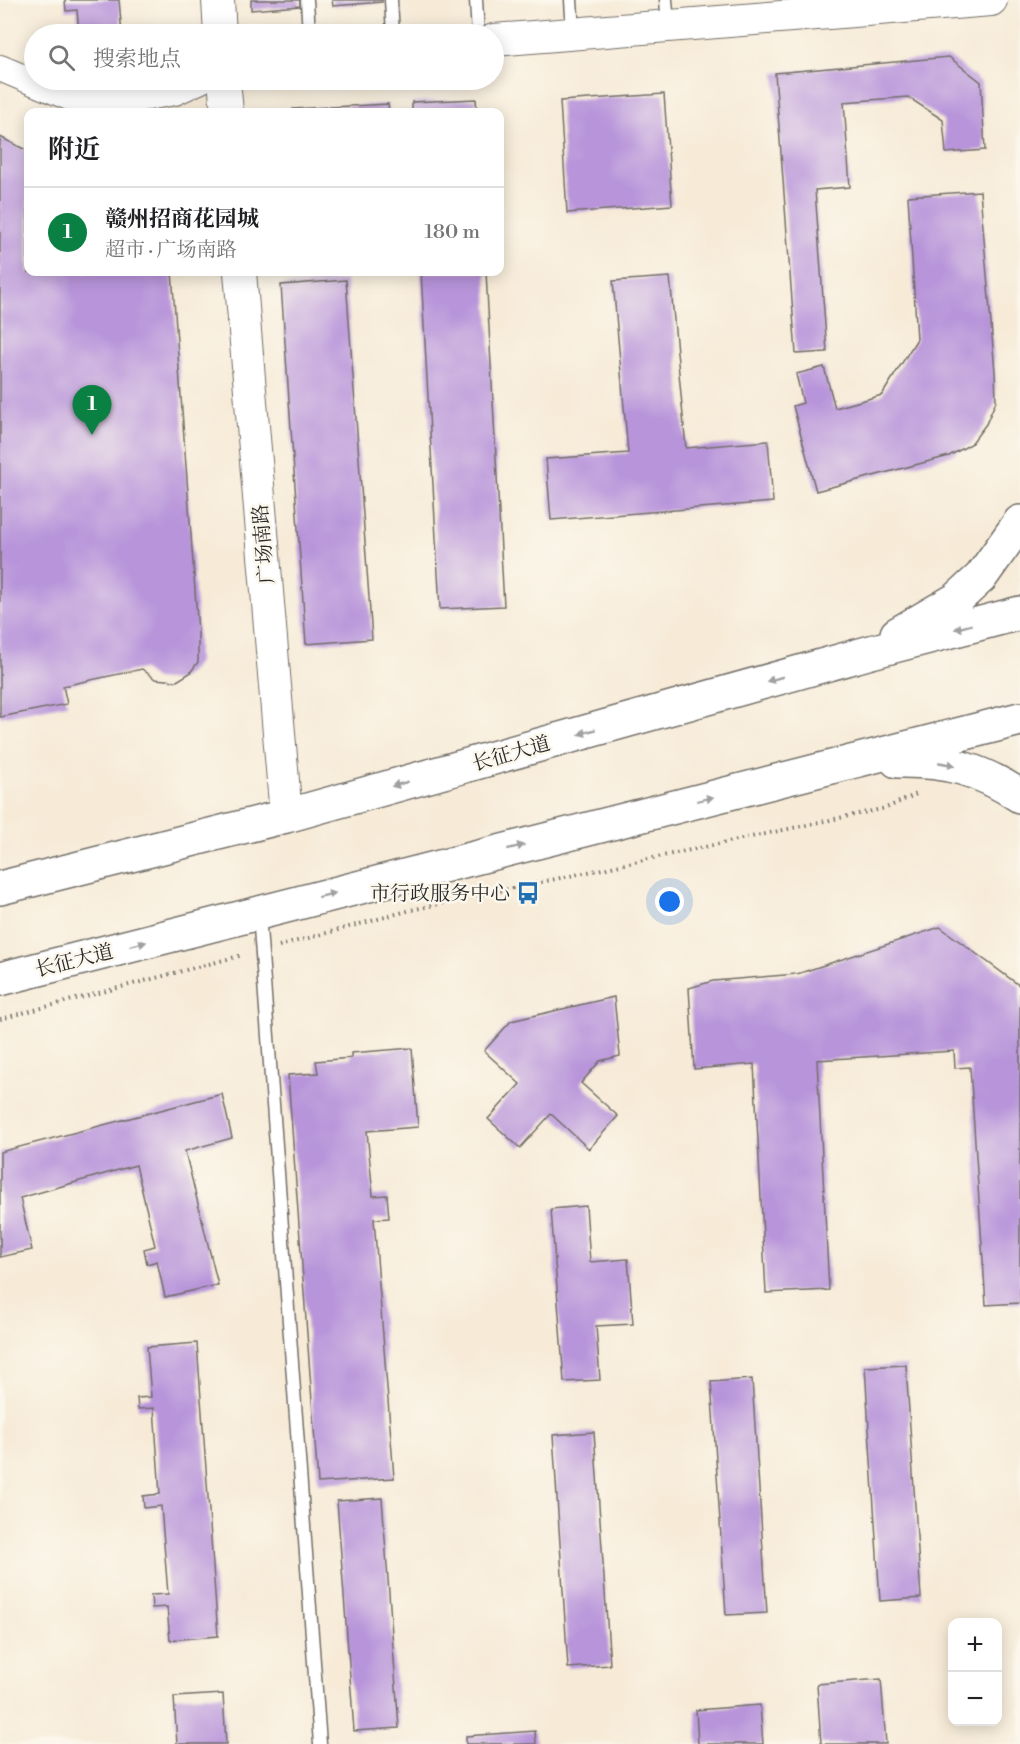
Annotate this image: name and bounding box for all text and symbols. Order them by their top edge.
search box [24,24,504,90]
icon: search [45,41,78,74]
text: 搜索地点 [93,46,181,73]
text: 附近 [48,134,100,166]
text: 赣州招商花园城 [105,206,259,233]
text: 1 [63,220,72,245]
text: 180 m [425,220,480,245]
text: 超市 · 广场南路 [105,238,237,263]
pin: 1 [72,386,112,435]
street label: 广场南路 [249,503,280,585]
one-way arrow [954,623,972,633]
one-way arrow [766,674,784,684]
one-way arrow [578,727,597,737]
street label: 长征大道 [470,731,553,777]
one-way arrow [938,760,957,769]
one-way arrow [391,780,409,790]
one-way arrow [696,793,714,803]
one-way arrow [507,842,525,851]
bus stop icon: 市行政服务中心 [515,880,541,906]
place label: 市行政服务中心 [370,882,510,907]
your location [655,887,684,916]
one-way arrow [318,890,336,900]
one-way arrow [129,938,147,948]
street label: 长征大道 [33,940,116,983]
map controls [948,1618,1002,1726]
button: + [948,1618,1002,1672]
button: − [948,1672,1002,1726]

